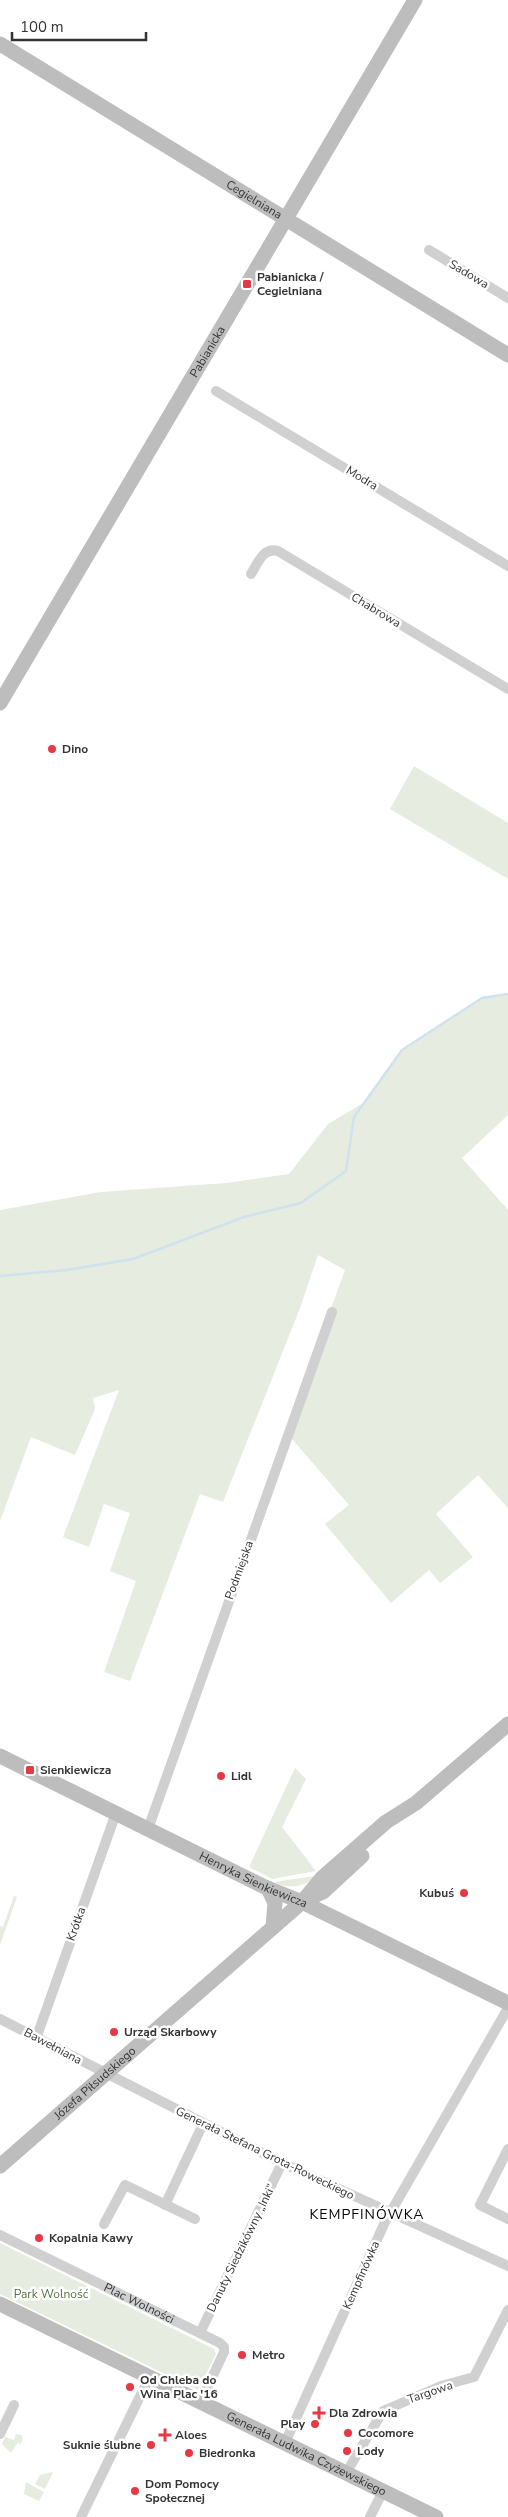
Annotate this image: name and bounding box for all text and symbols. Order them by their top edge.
scale bar [12,10,146,42]
text: 100 m [20,17,64,37]
street label: Cegielniana [223,176,285,223]
street label: Sadowa [446,256,492,292]
place label: Pabianicka / Cegielniana [257,269,324,299]
marker: Pabianicka / Cegielniana [241,278,253,290]
street label: Pabianicka [186,323,229,380]
street label: Modra [343,462,381,494]
street label: Chabrowa [348,589,404,631]
place label: Dino [62,741,88,757]
marker: Dino [46,743,58,755]
street label: Podmiejska [221,1538,257,1602]
place label: Sienkiewicza [40,1762,111,1778]
marker: Sienkiewicza [24,1764,36,1776]
place label: Lidl [231,1768,252,1784]
marker: Lidl [215,1770,227,1782]
street label: Henryka Sienkiewicza [197,1848,310,1911]
place label: Kubuś [419,1885,454,1901]
marker: Kubuś [458,1887,470,1899]
street label: Krótka [63,1905,89,1943]
street label: Bawełniana [21,2024,85,2068]
place label: Urząd Skarbowy [124,2024,217,2040]
marker: Urząd Skarbowy [108,2026,120,2038]
street label: Józefa Piłsudskiego [50,2043,139,2124]
street label: Generała Stefana Grota-Roweckiego [173,2103,357,2203]
street label: Danuty Siedzikówny „Inki” [203,2181,279,2315]
district label: KEMPFINÓWKA [310,2205,424,2224]
place label: Kopalnia Kawy [49,2230,133,2246]
marker: Kopalnia Kawy [33,2232,45,2244]
street label: Kempfinówka [339,2238,383,2312]
street label: Plac Wolności [101,2279,177,2327]
park label: Park Wolność [14,2286,89,2302]
place label: Metro [252,2347,285,2363]
marker: Metro [236,2349,248,2361]
place label: Od Chleba do Wina Plac '16 [140,2372,218,2402]
street label: Targowa [405,2377,455,2407]
marker: Od Chleba do Wina Plac '16 [124,2381,136,2393]
place label: Dla Zdrowia [329,2405,397,2421]
marker: Dla Zdrowia [313,2407,325,2419]
street label: Generała Ludwika Czyżewskiego [224,2408,389,2500]
place label: Play [281,2416,306,2432]
marker: Play [309,2418,321,2430]
place label: Cocomore [358,2425,414,2441]
place label: Aloes [175,2427,207,2443]
marker: Cocomore [342,2427,354,2439]
marker: Aloes [159,2429,171,2441]
place label: Suknie ślubne [63,2437,141,2453]
marker: Suknie ślubne [145,2439,157,2451]
place label: Lody [357,2443,385,2459]
place label: Biedronka [199,2445,256,2461]
marker: Lody [341,2445,353,2457]
marker: Biedronka [183,2447,195,2459]
place label: Dom Pomocy Społecznej [145,2476,219,2506]
marker: Dom Pomocy Społecznej [129,2485,141,2497]

